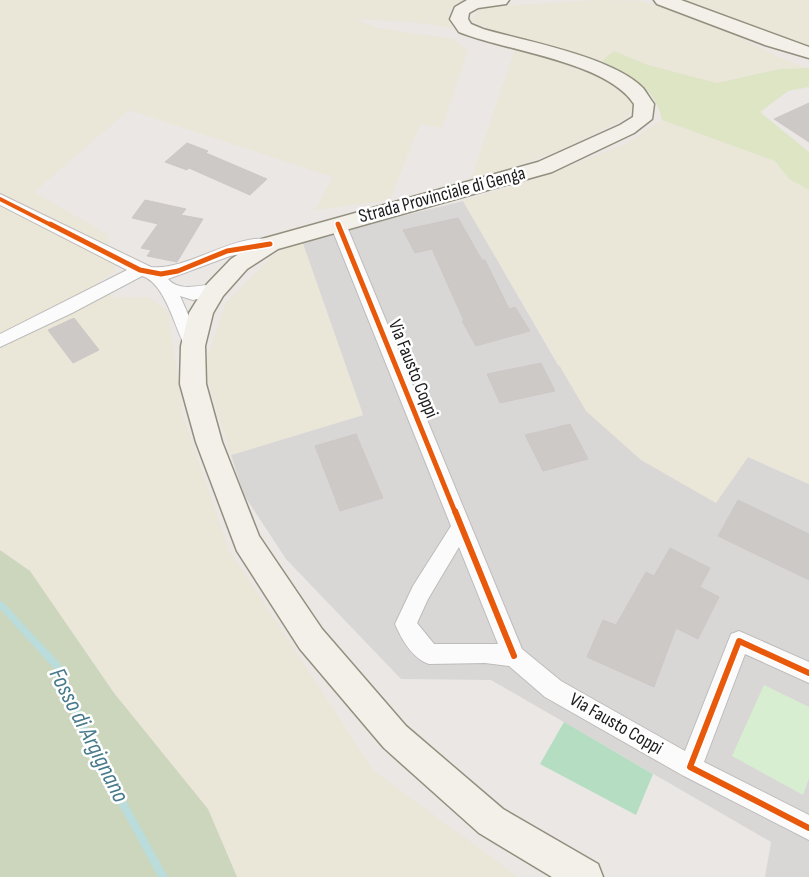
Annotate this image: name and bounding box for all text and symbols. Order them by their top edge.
street label: Strada Provinciale di Genga [356,162,528,228]
street label: Via Fausto Coppi [383,316,443,422]
water label: Fosso di Argignano [43,663,135,807]
street label: Via Fausto Coppi [565,688,667,760]

